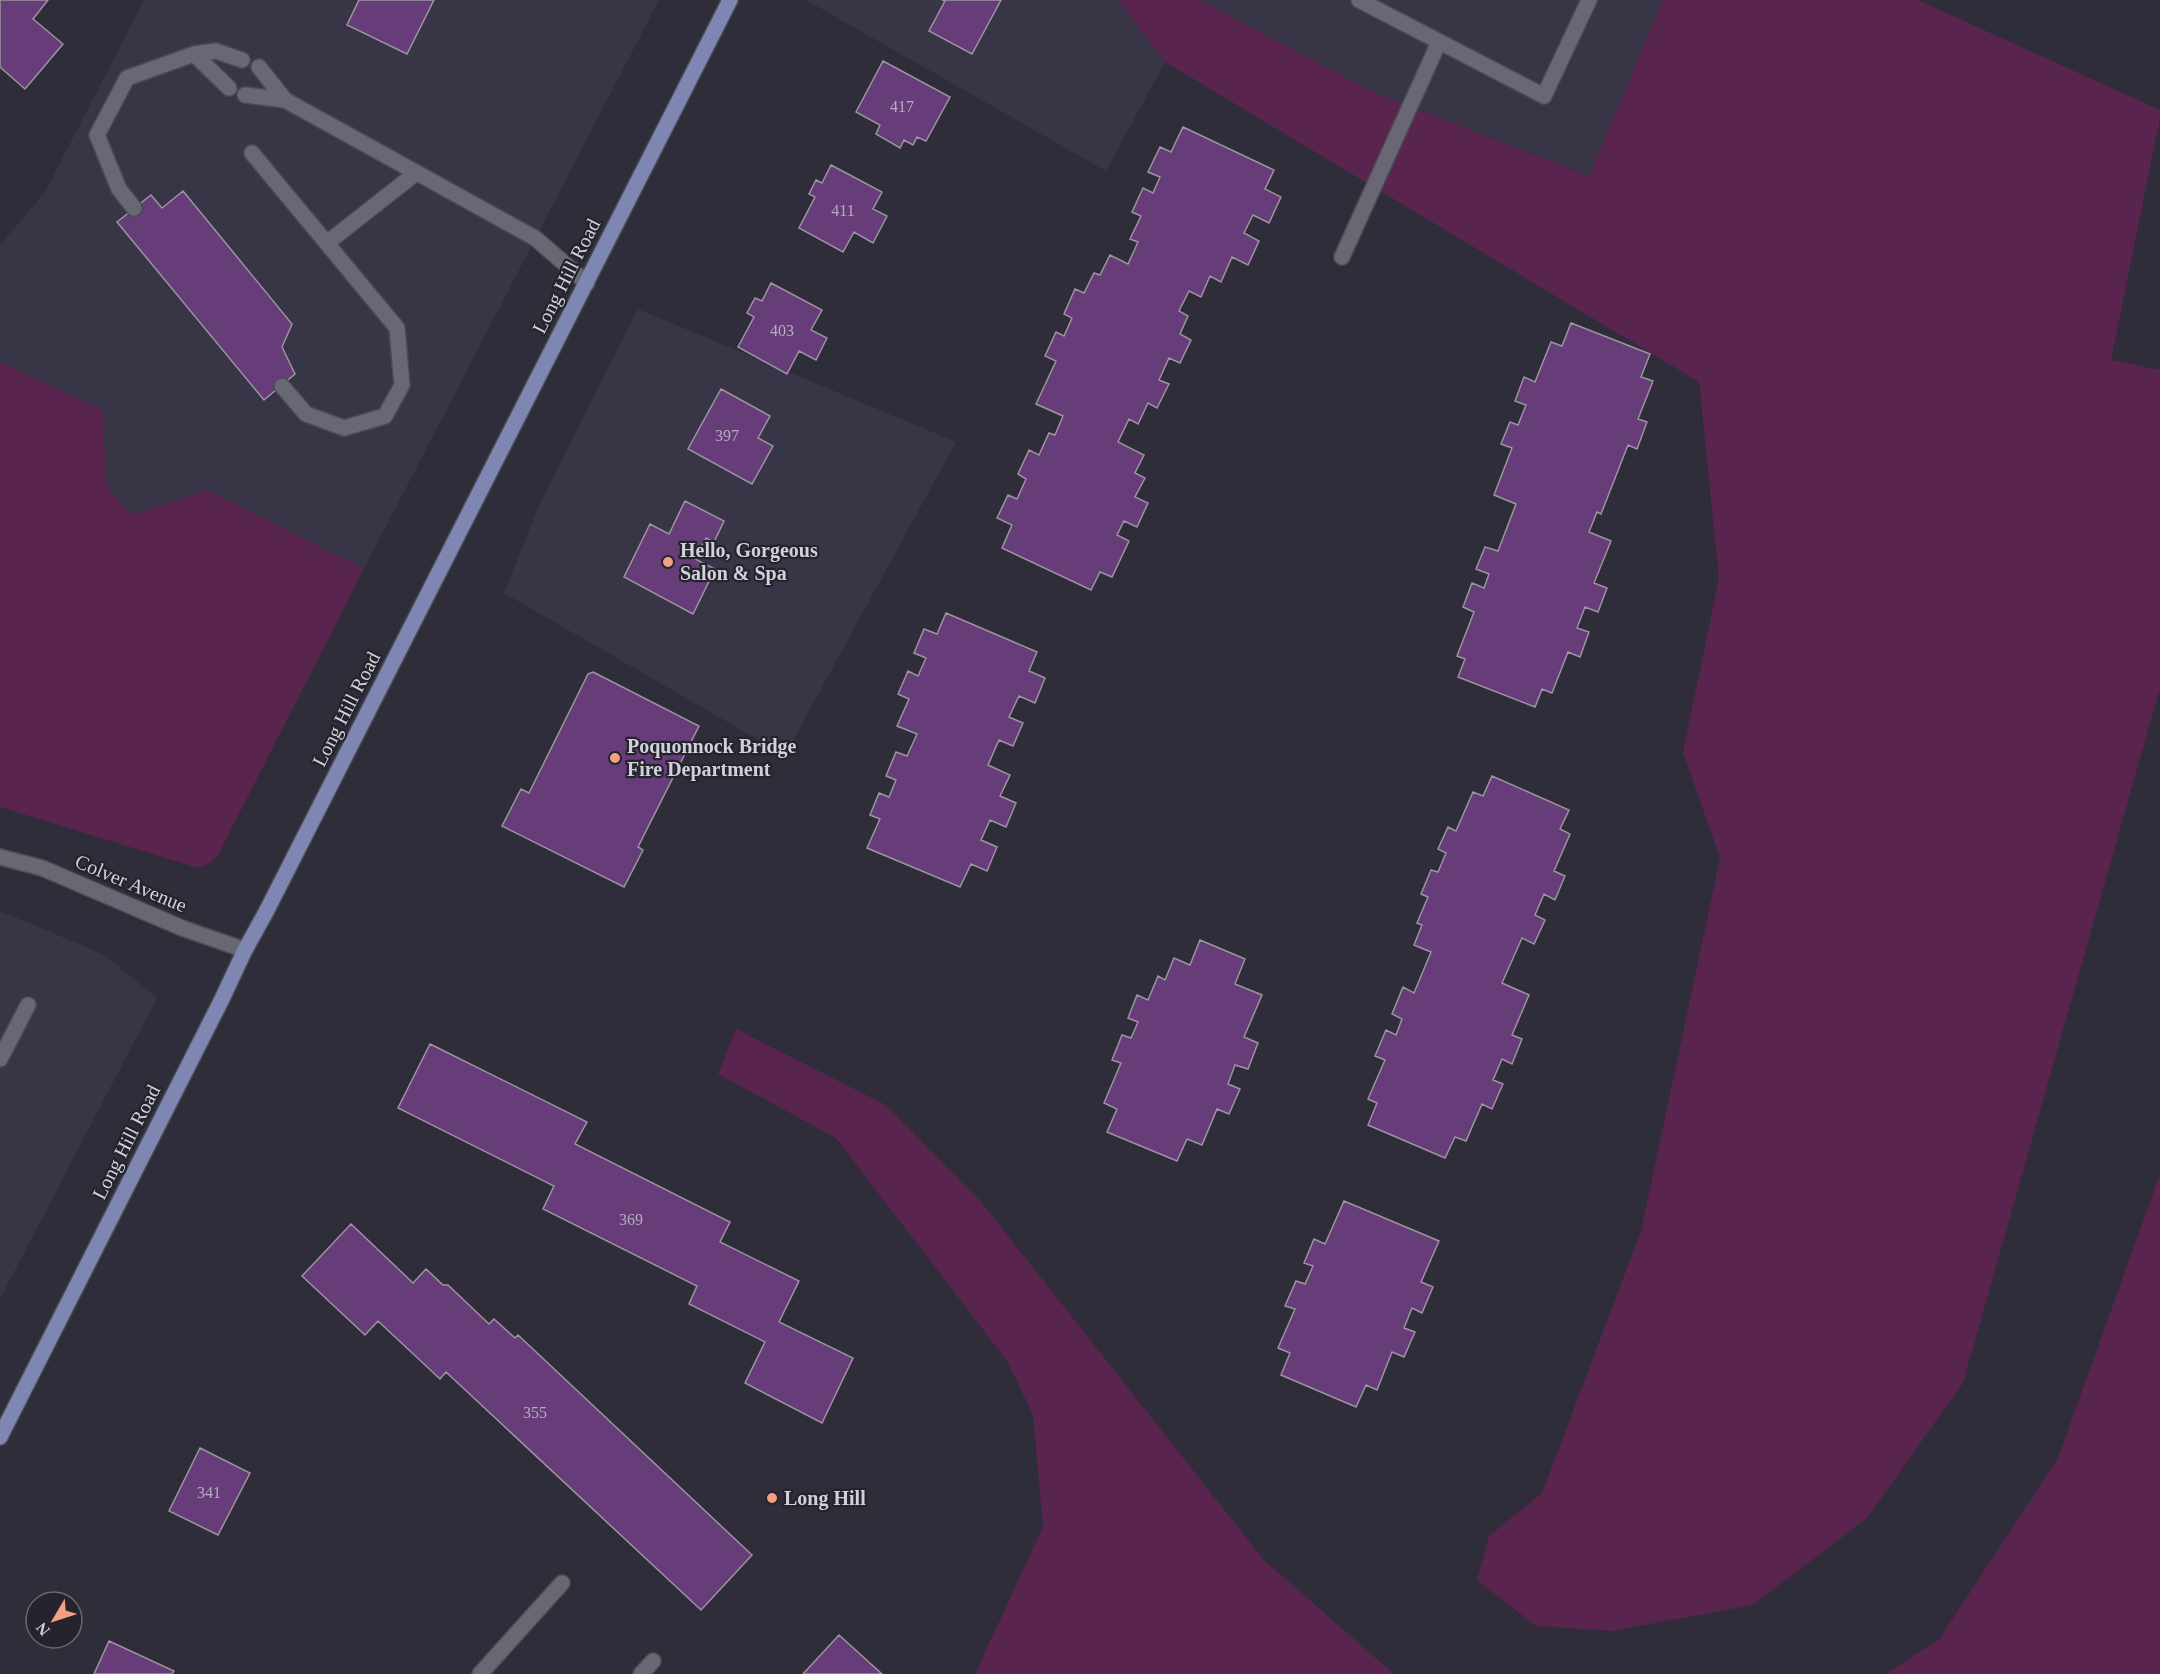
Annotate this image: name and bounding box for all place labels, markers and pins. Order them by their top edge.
place label: Hello, Gorgeous Salon & Spa [680,539,818,585]
marker: Hello, Gorgeous Salon & Spa [661,555,675,569]
place label: Poquonnock Bridge Fire Department [627,735,797,781]
marker: Poquonnock Bridge Fire Department [608,751,622,765]
place label: Long Hill [784,1487,866,1510]
marker: Long Hill [765,1491,779,1505]

